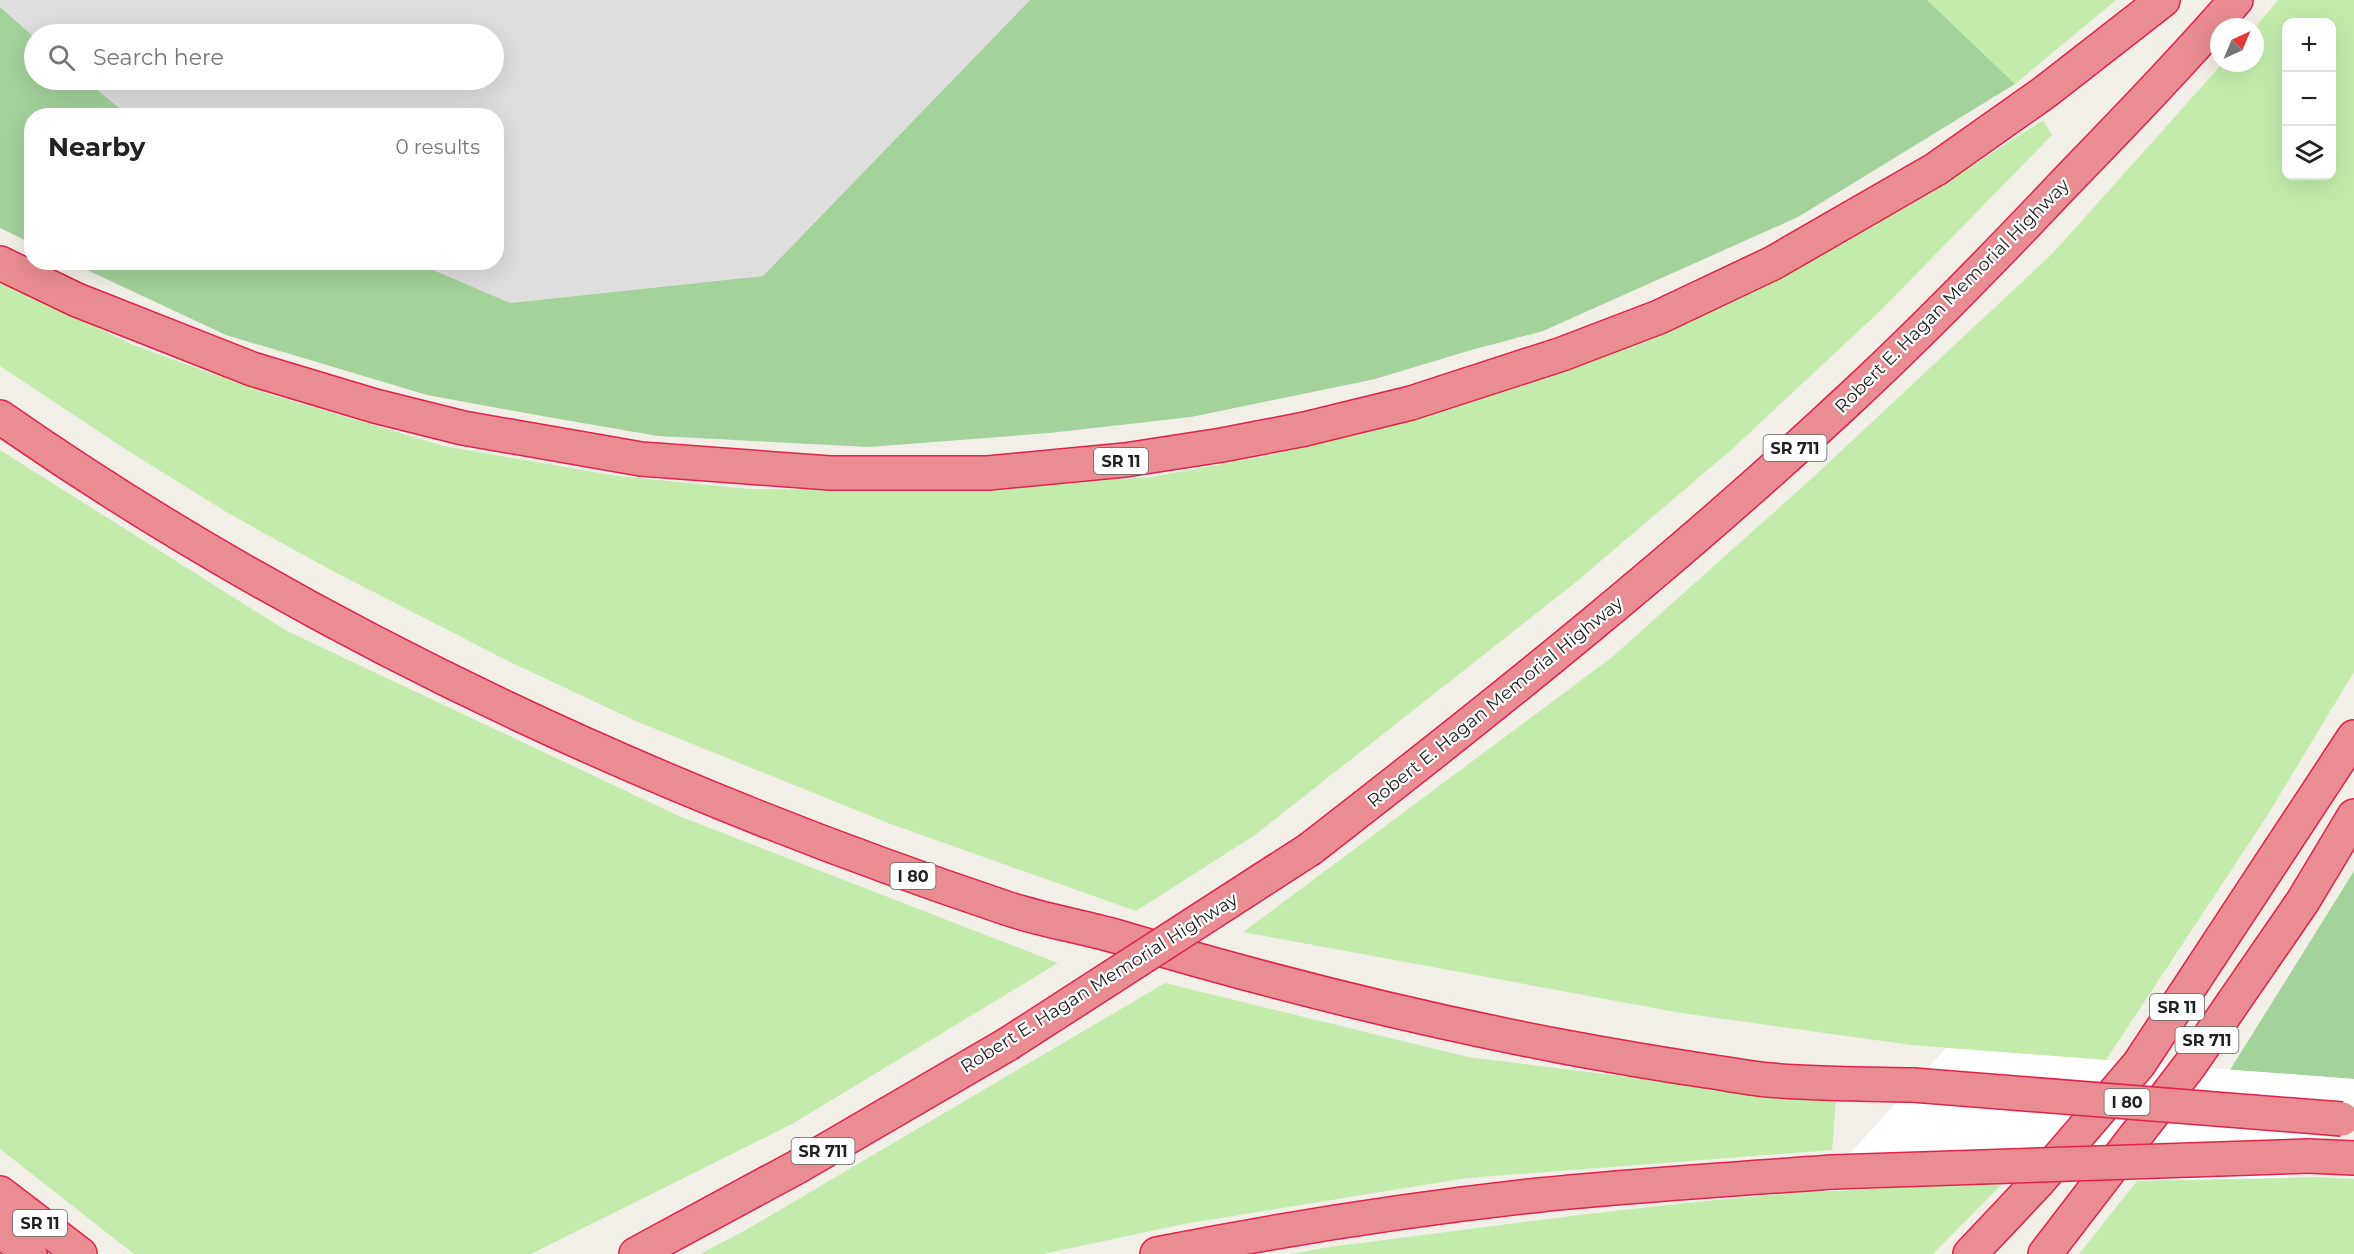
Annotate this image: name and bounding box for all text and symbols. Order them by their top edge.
north arrow [2210,18,2264,72]
map controls [2282,18,2336,180]
button: + [2282,18,2336,72]
search box [24,24,504,90]
icon: search [45,41,78,74]
text: Search here [93,44,224,71]
button: − [2282,72,2336,126]
button: layers [2282,126,2336,180]
text: Nearby [48,131,145,163]
text: 0 results [395,135,480,159]
street label: Robert E. Hagan Memorial Highway [1830,174,2074,418]
road number: SR 711 [1764,435,1826,461]
road number: SR 11 [1094,448,1148,474]
street label: Robert E. Hagan Memorial Highway [1363,592,1627,812]
road number: I 80 [890,863,936,889]
street label: Robert E. Hagan Memorial Highway [956,888,1242,1078]
road number: SR 11 [2150,994,2204,1020]
road number: SR 711 [2176,1027,2238,1053]
road number: I 80 [2104,1089,2150,1115]
road number: SR 711 [792,1138,854,1164]
road number: SR 11 [13,1210,67,1236]

